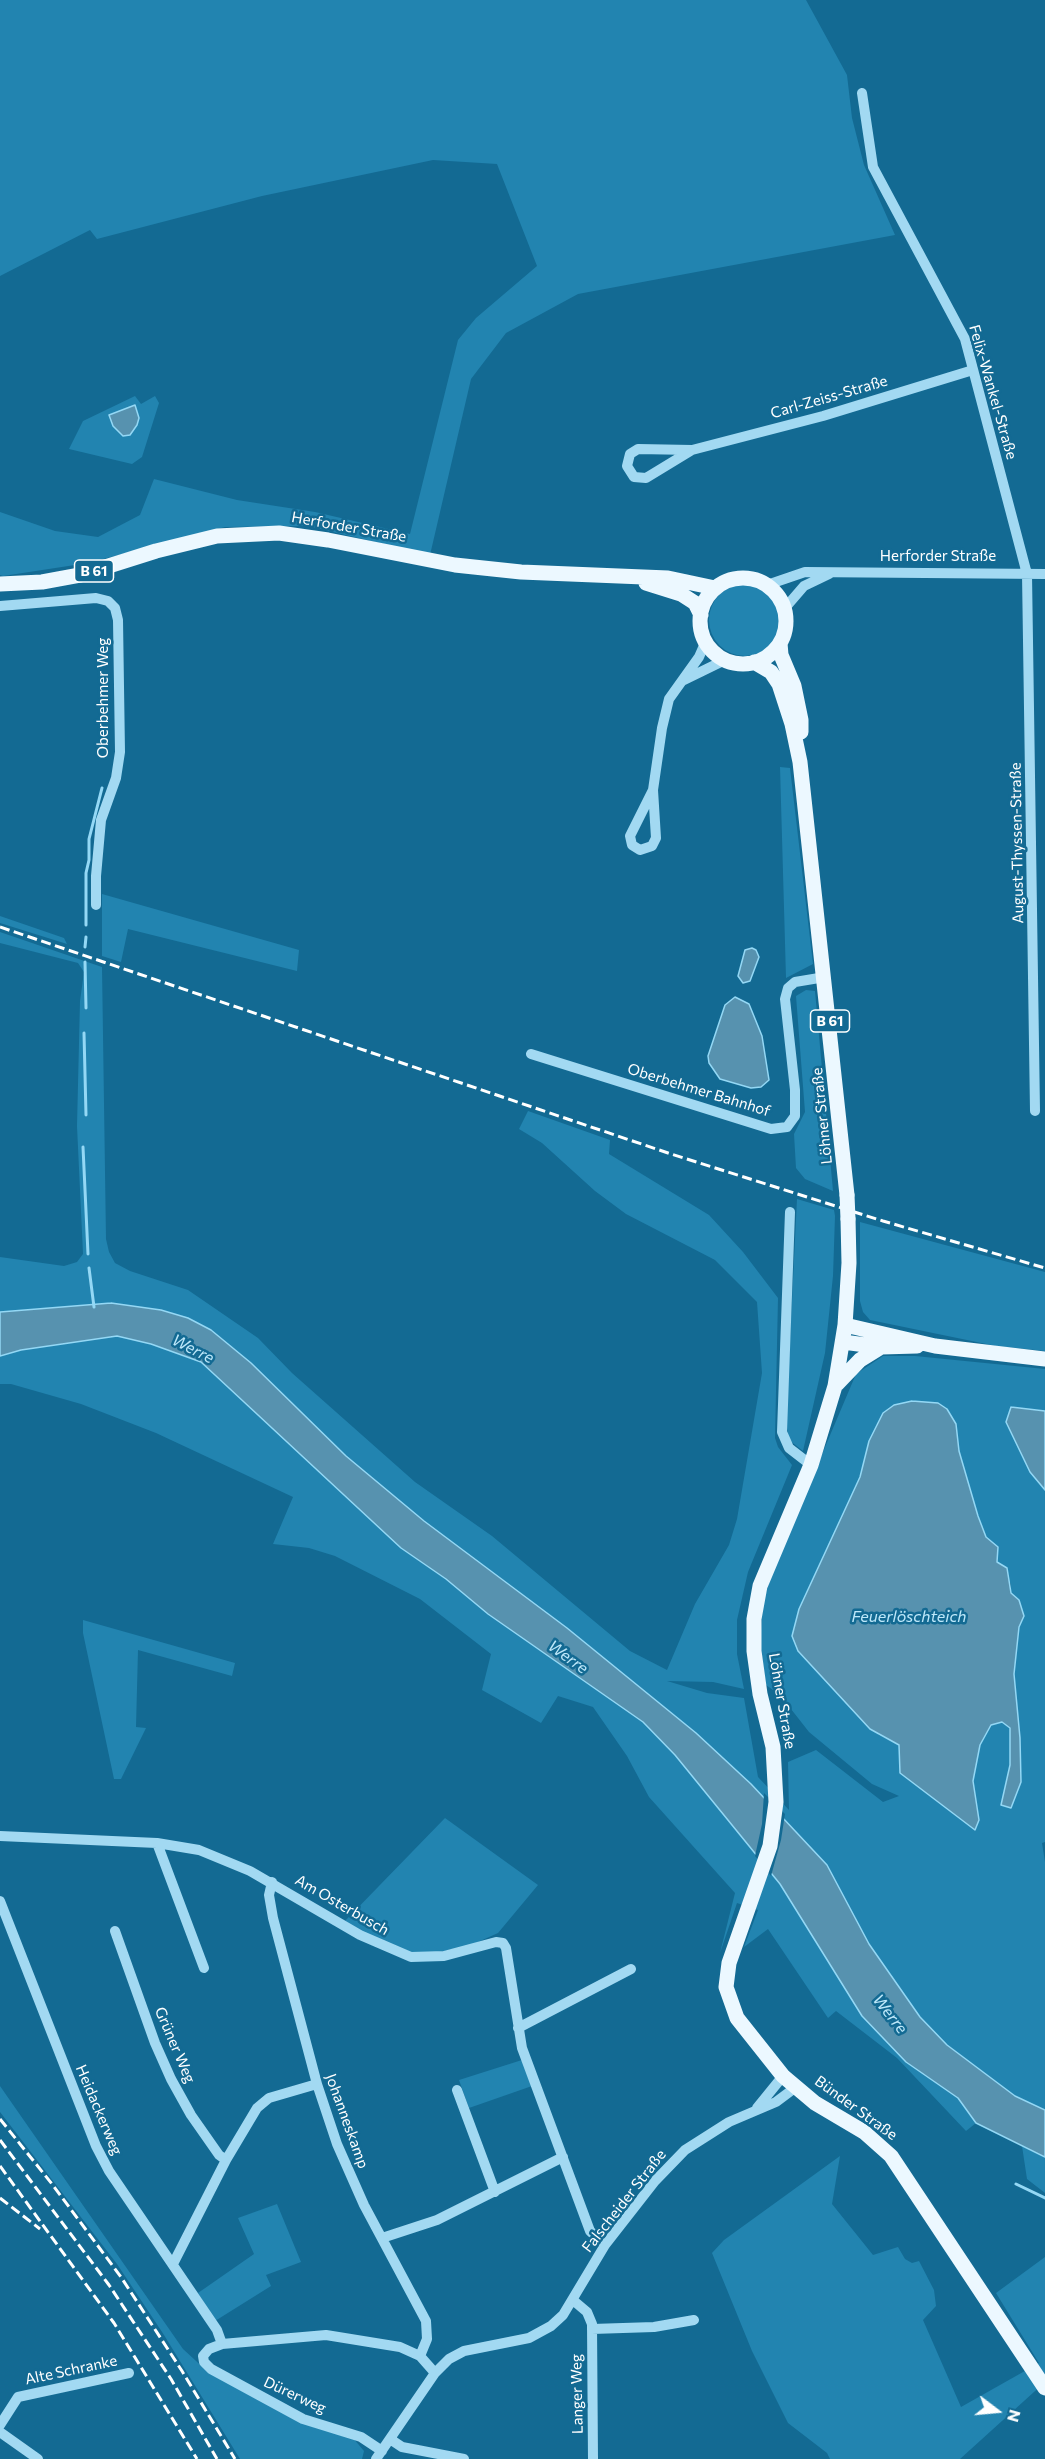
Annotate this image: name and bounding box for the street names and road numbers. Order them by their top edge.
street label: Felix-Wankel-Straße [965,323,1021,461]
street label: Carl-Zeiss-Straße [768,372,890,422]
street label: Herforder Straße [290,508,408,546]
street label: Herforder Straße [880,547,996,565]
road number: B 61 [74,560,113,582]
street label: Oberbehmer Weg [94,638,112,758]
street label: August-Thyssen-Straße [1007,762,1027,924]
road number: B 61 [810,1010,850,1032]
street label: Oberbehmer Bahnhof [625,1060,773,1120]
street label: Löhner Straße [808,1067,836,1165]
street label: Löhner Straße [765,1652,799,1750]
street label: Am Osterbusch [292,1871,392,1939]
street label: Grüner Weg [151,2004,199,2086]
street label: Heidackerweg [72,2062,126,2158]
street label: Johanneskamp [322,2071,372,2171]
street label: Bünder Straße [811,2072,901,2144]
street label: Falscheider Straße [578,2146,670,2256]
street label: Alte Schranke [23,2351,119,2389]
street label: Langer Weg [567,2354,587,2434]
street label: Dürerweg [261,2373,329,2417]

